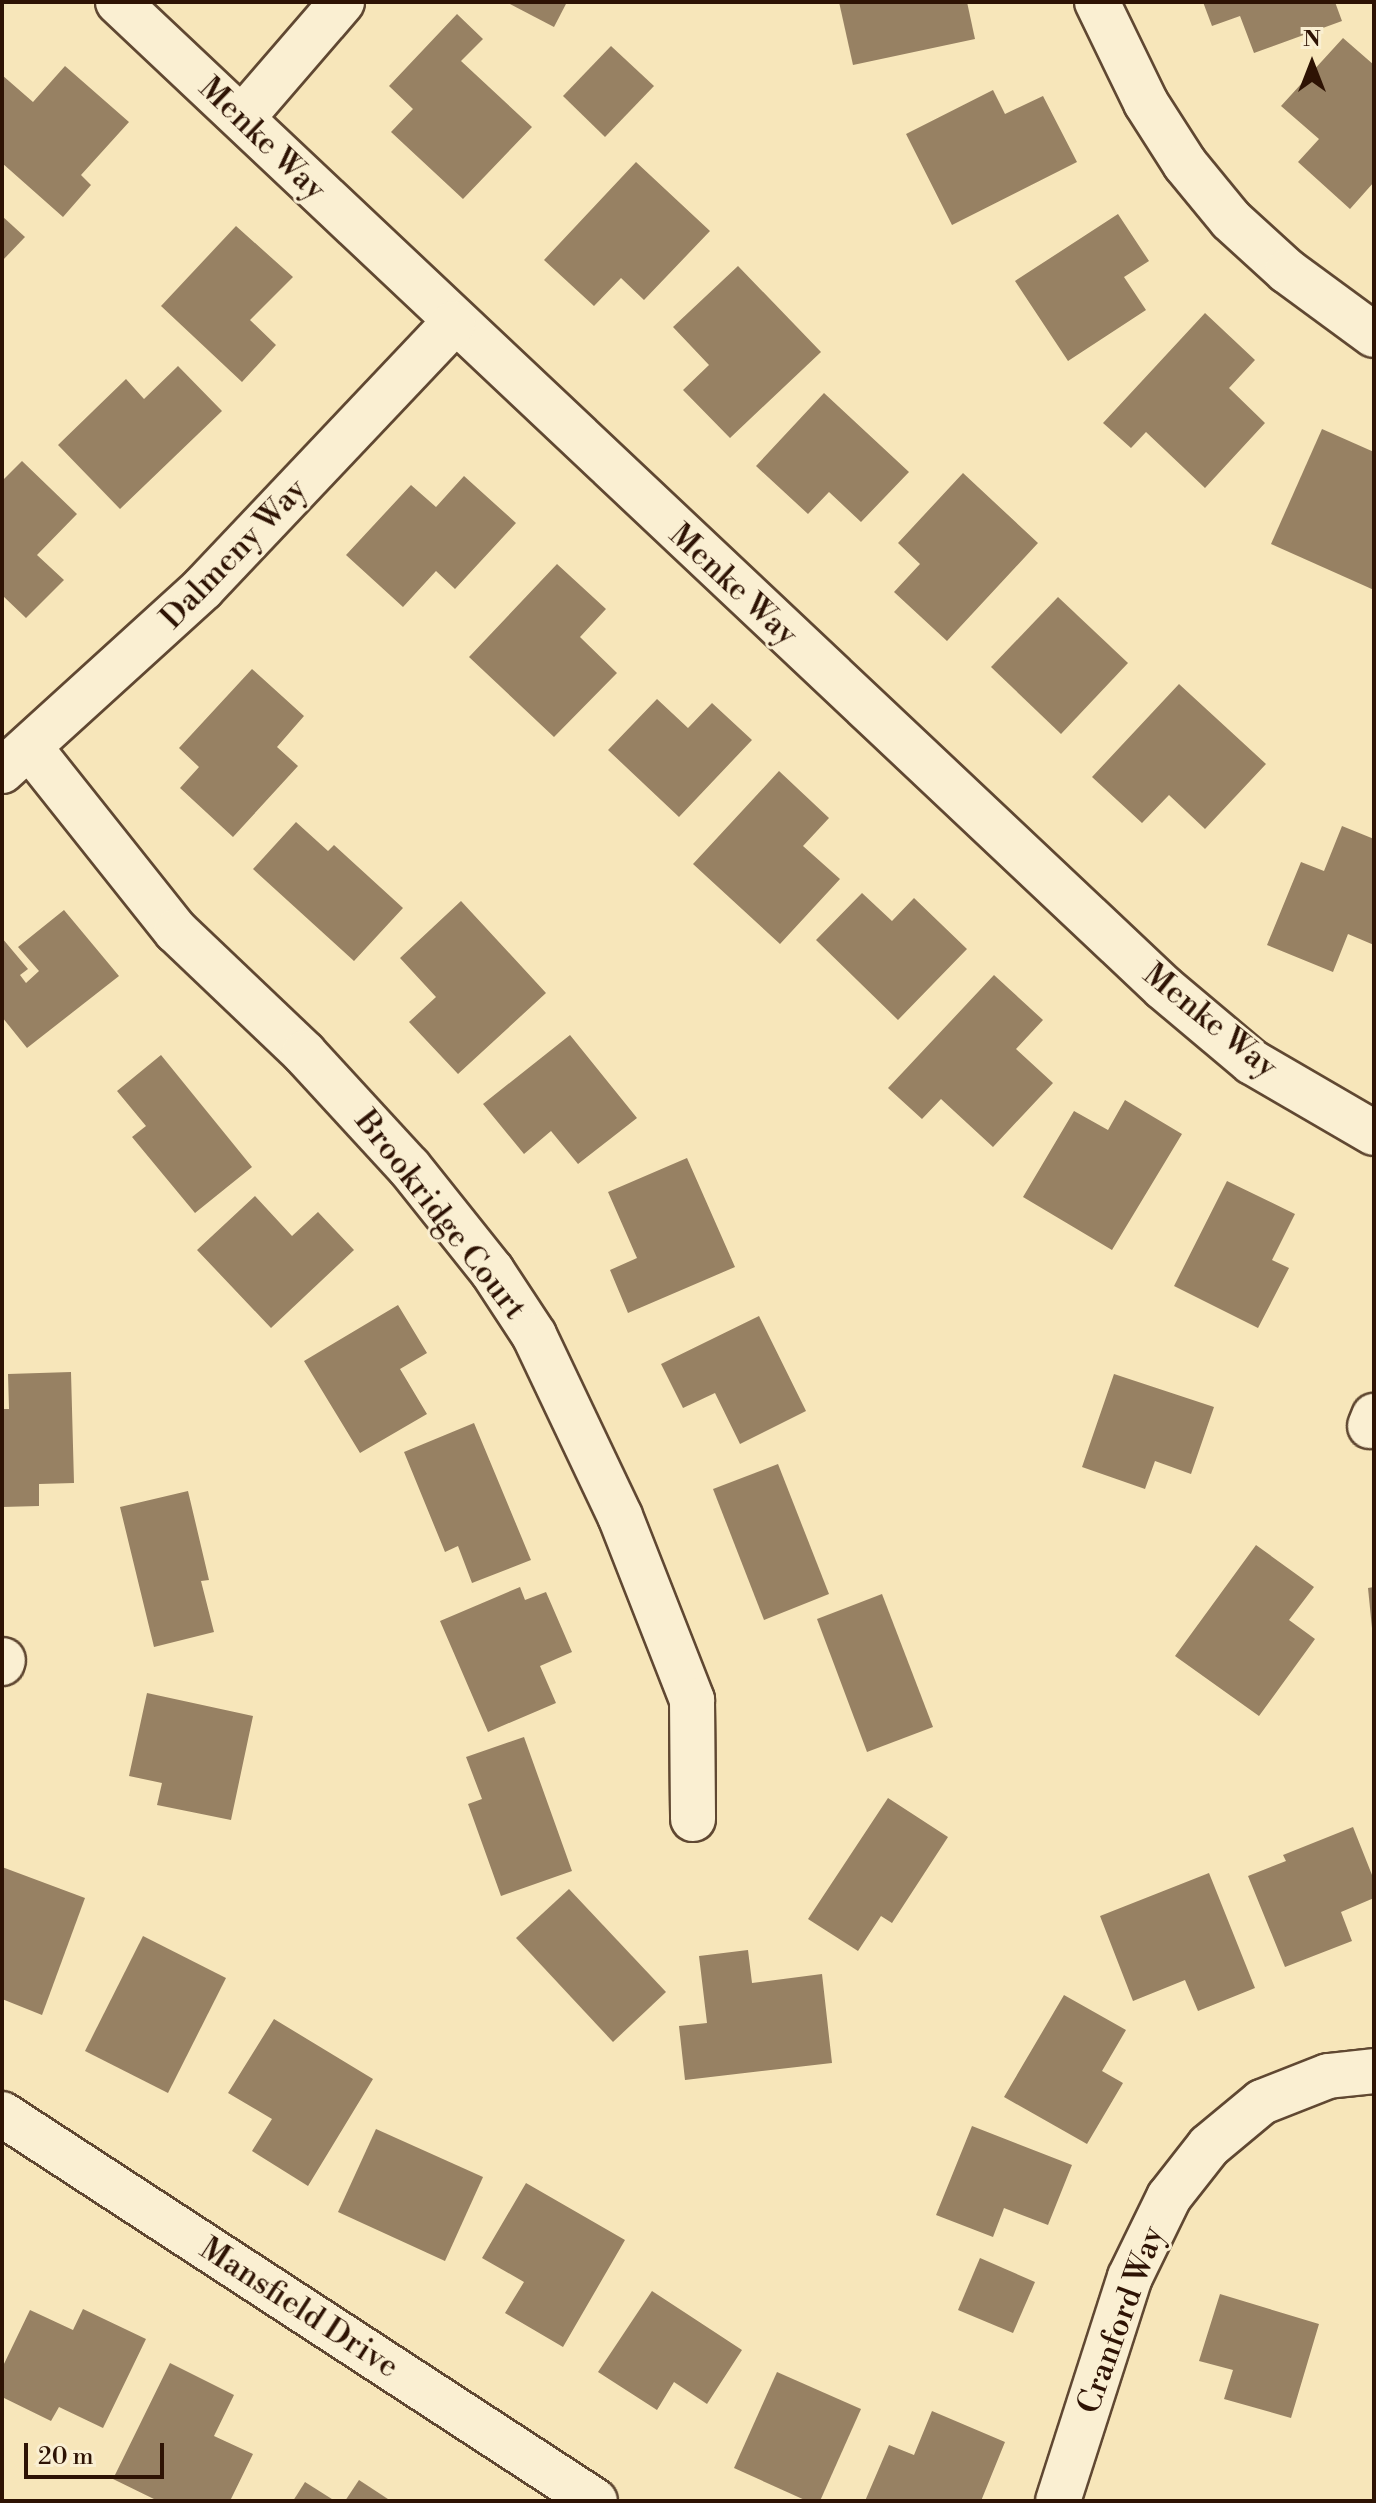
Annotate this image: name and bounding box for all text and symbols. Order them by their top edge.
north arrow [1272,24,1352,104]
text: N [1303,26,1321,53]
street label: Menke Way [191,69,333,209]
street label: Dalmeny Way [153,471,315,637]
street label: Menke Way [661,516,805,654]
street label: Menke Way [1135,955,1285,1087]
street label: Brookridge Court [346,1103,534,1327]
street label: Cranford Way [1069,2221,1173,2419]
street label: Mansfield Drive [192,2230,406,2386]
scale bar [28,2427,168,2477]
text: 20 m [38,2442,94,2472]

